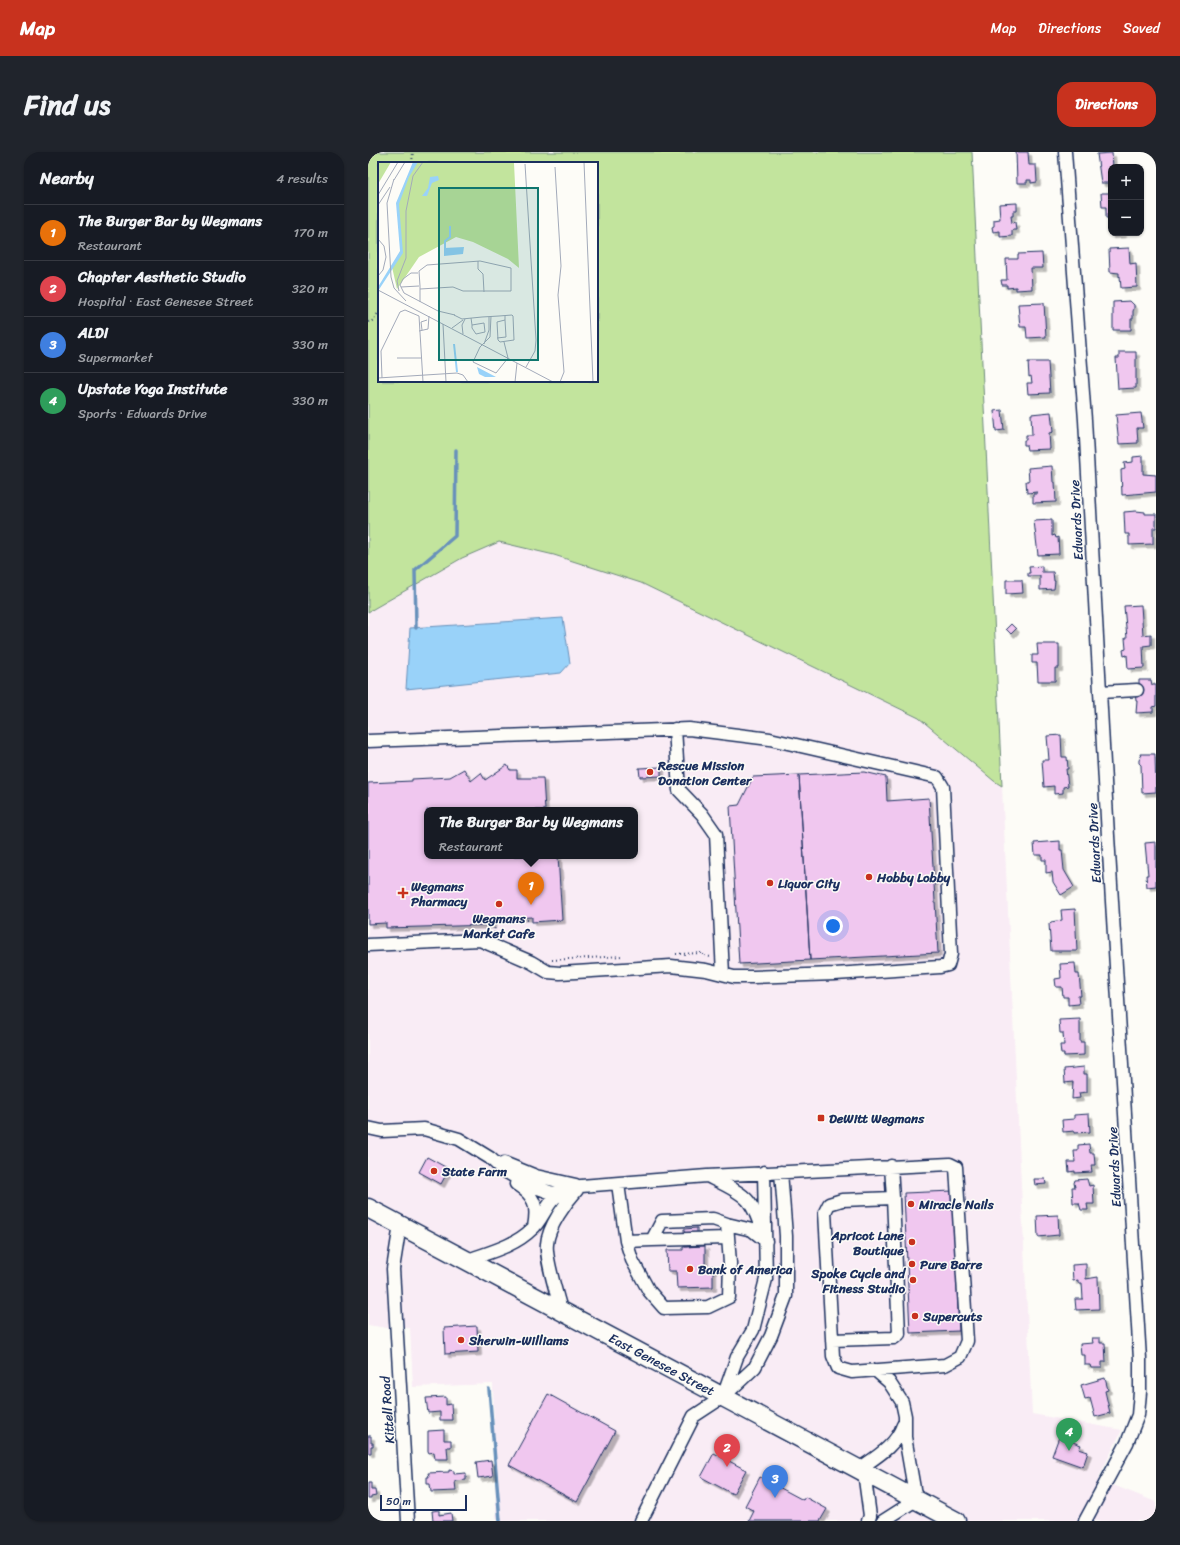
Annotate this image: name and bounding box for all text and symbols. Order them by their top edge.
text: Map [20,12,55,45]
text: Map [990,16,1016,41]
text: Directions [1038,16,1101,41]
text: Saved [1123,16,1160,41]
text: Find us [24,80,111,129]
button: Directions [1057,82,1156,127]
inset map [378,162,598,382]
text: Nearby [40,163,94,193]
map controls [1108,164,1144,236]
button: + [1108,164,1144,200]
text: 4 results [276,167,328,190]
button: − [1108,200,1144,236]
text: The Burger Bar by Wegmans [78,208,262,234]
text: 1 [50,221,56,244]
text: 170 m [293,221,328,244]
text: Restaurant [78,234,142,257]
text: Chapter Aesthetic Studio [78,264,246,290]
text: 2 [49,277,57,300]
text: 320 m [292,277,328,300]
text: Hospital · East Genesee Street [78,290,253,313]
text: ALDI [78,320,108,346]
text: 3 [49,333,57,356]
text: 330 m [292,333,328,356]
text: Supermarket [78,346,153,369]
text: Upstate Yoga Institute [78,376,227,402]
text: 4 [49,389,57,412]
text: 330 m [292,389,328,412]
text: Sports · Edwards Drive [78,402,207,425]
street label: Edwards Drive [1063,479,1090,561]
place label: Rescue Mission Donation Center [657,754,753,792]
marker: Rescue Mission Donation Center [645,767,655,777]
street label: Edwards Drive [1081,802,1108,884]
popup [424,807,638,859]
text: The Burger Bar by Wegmans [439,809,623,835]
text: Restaurant [439,835,503,858]
place label: Hobby Lobby [876,866,951,889]
pin: 1 [518,872,544,905]
place label: Liquor City [778,872,841,895]
marker: Hobby Lobby [864,872,874,882]
place label: Wegmans Pharmacy [411,875,469,913]
marker: Liquor City [765,878,775,888]
marker: Wegmans Pharmacy [398,888,408,898]
marker: Wegmans Market Cafe [494,899,504,909]
place label: Wegmans Market Cafe [462,907,535,945]
your location [823,916,843,936]
place label: DeWitt Wegmans [829,1107,925,1130]
marker: DeWitt Wegmans [816,1113,826,1123]
street label: Edwards Drive [1101,1126,1128,1208]
place label: State Farm [441,1160,507,1183]
marker: State Farm [429,1166,439,1176]
place label: Miracle Nails [918,1193,995,1216]
marker: Miracle Nails [906,1199,916,1209]
place label: Apricot Lane Boutique [830,1224,904,1262]
marker: Apricot Lane Boutique [907,1237,917,1247]
place label: Pure Barre [920,1253,983,1276]
place label: Bank of America [698,1258,793,1281]
marker: Pure Barre [907,1259,917,1269]
place label: Spoke Cycle and Fitness Studio [810,1262,906,1300]
marker: Bank of America [685,1264,695,1274]
marker: Spoke Cycle and Fitness Studio [908,1275,918,1285]
place label: Supercuts [922,1305,983,1328]
marker: Supercuts [910,1311,920,1321]
street label: East Genesee Street [605,1327,719,1402]
place label: Sherwin-Williams [468,1329,570,1352]
marker: Sherwin-Williams [456,1335,466,1345]
street label: Kittell Road [374,1374,401,1444]
pin: 4 [1056,1418,1082,1451]
pin: 2 [714,1434,740,1467]
pin: 3 [762,1465,788,1498]
text: 50 m [386,1492,411,1511]
scale bar [380,1493,467,1512]

